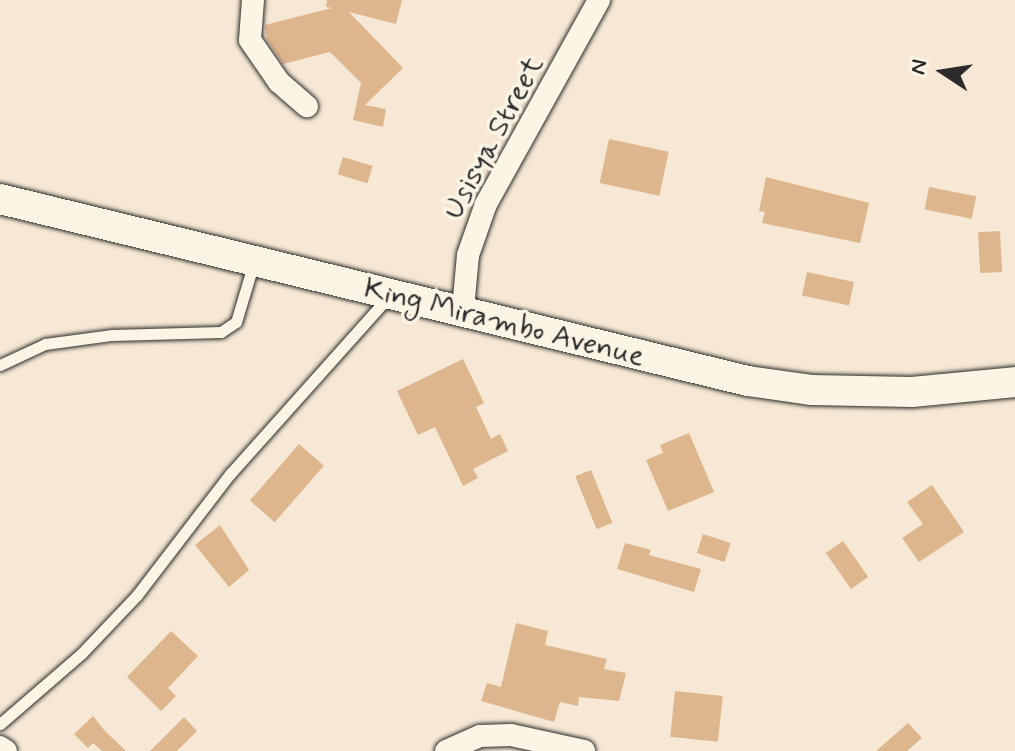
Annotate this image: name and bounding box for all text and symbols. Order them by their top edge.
north arrow [903,32,983,112]
street label: Usisya Street [436,50,552,226]
text: N [904,57,935,77]
street label: King Mirambo Avenue [360,271,648,375]

